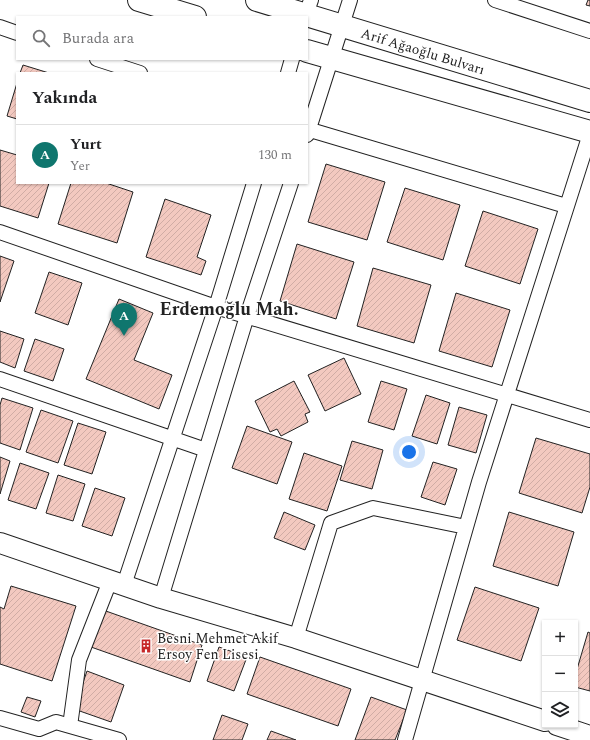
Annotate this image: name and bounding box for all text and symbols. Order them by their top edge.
search box [16,16,308,60]
street label: Arif Ağaoğlu Bulvarı [358,23,487,80]
icon: search [30,27,52,49]
text: Burada ara [62,27,134,50]
text: Yakında [32,85,97,111]
text: Yurt [70,133,102,156]
text: A [40,145,50,165]
text: 130 m [258,145,292,165]
text: Yer [70,156,90,176]
district label: Erdemoğlu Mah. [159,296,299,323]
pin: A [111,303,137,336]
your location [399,442,419,462]
map controls [542,620,578,728]
button: + [542,620,578,656]
place label: Besni Mehmet Akif Ersoy Fen Lisesi [157,628,279,665]
building icon: Besni Mehmet Akif Ersoy Fen Lisesi [138,638,154,654]
button: − [542,656,578,692]
button: layers [542,692,578,728]

